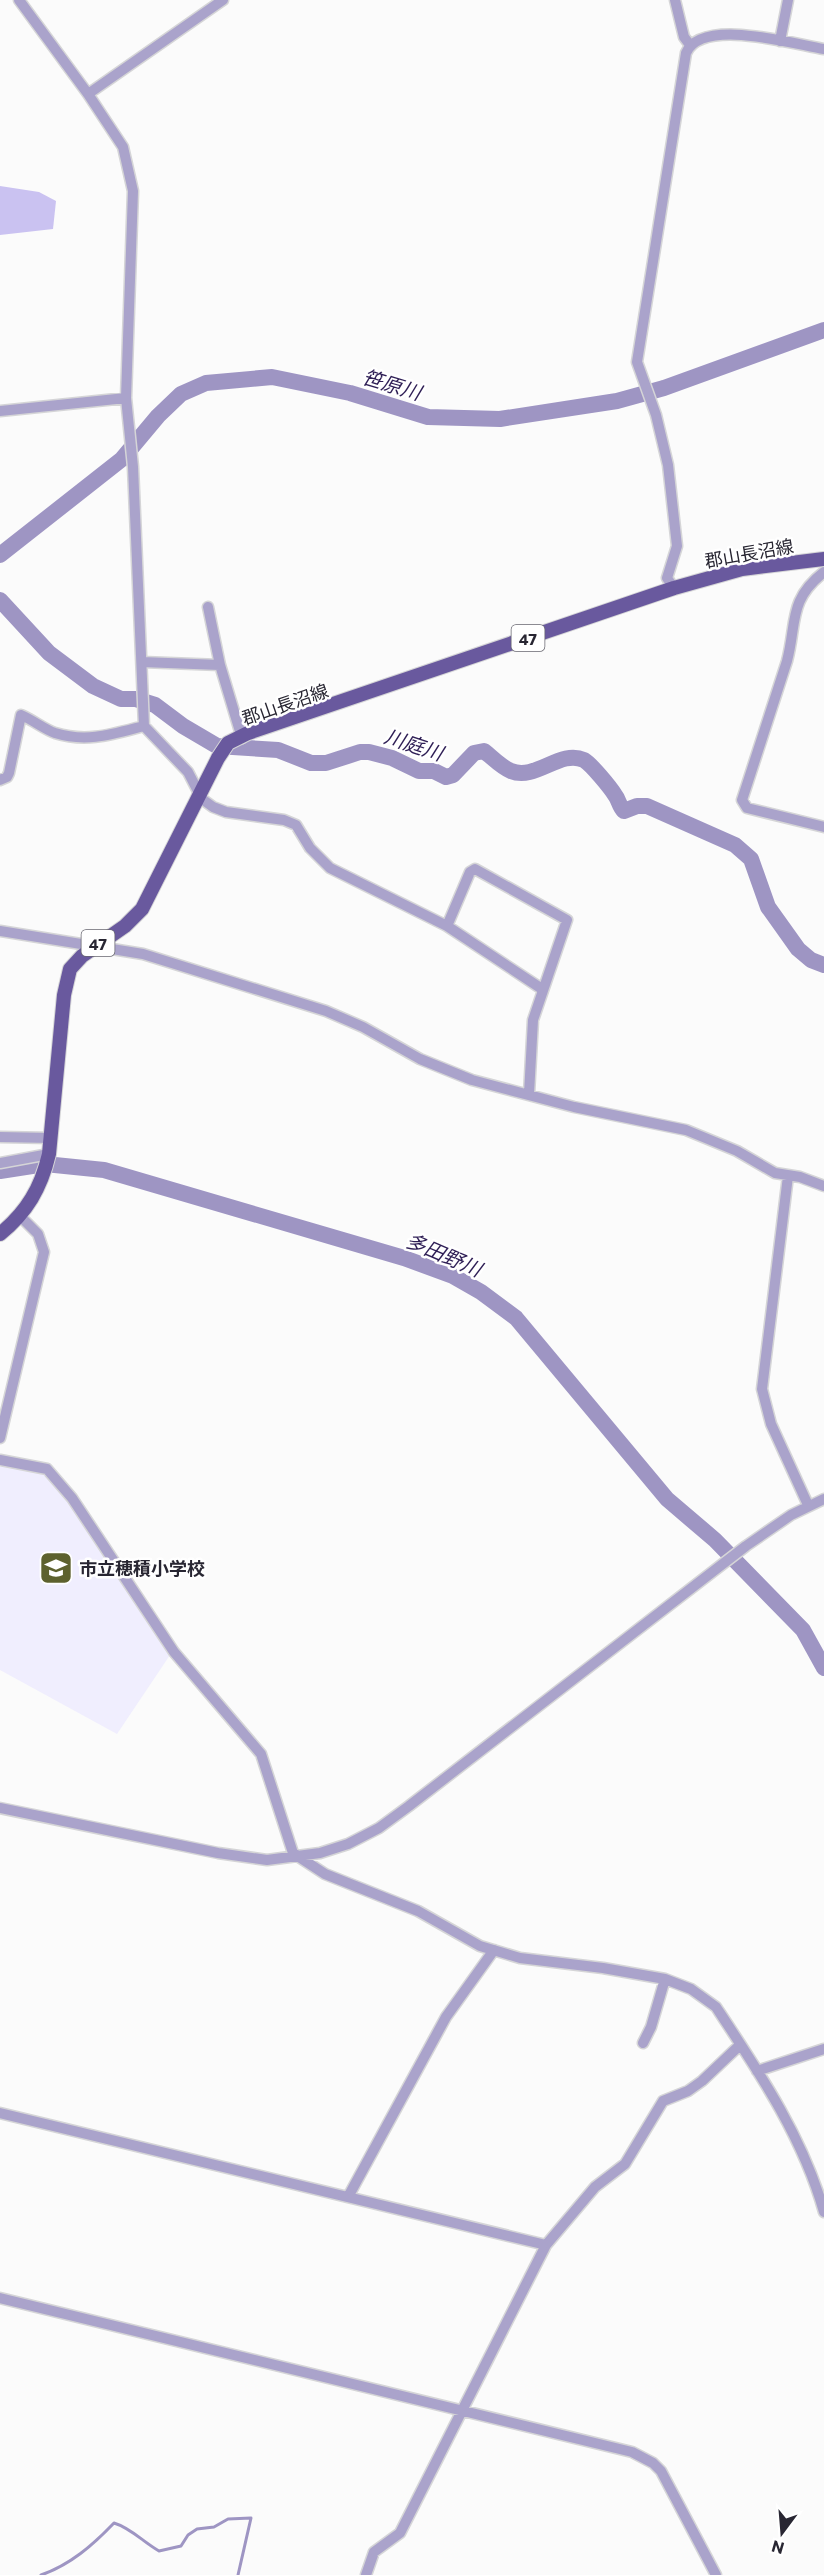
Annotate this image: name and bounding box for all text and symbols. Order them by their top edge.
water label: 笹原川 [360,364,426,405]
street label: 郡山長沼線 [703,534,795,572]
road number: 47 [512,625,544,651]
street label: 郡山長沼線 [239,679,331,729]
water label: 川庭川 [382,723,448,765]
road number: 47 [82,930,114,956]
water label: 多田野川 [402,1227,487,1281]
school or university icon: 市立穂積小学校 [38,1550,74,1586]
place label: 市立穂積小学校 [79,1557,205,1579]
north arrow [752,2503,812,2563]
text: N [769,2537,786,2559]

